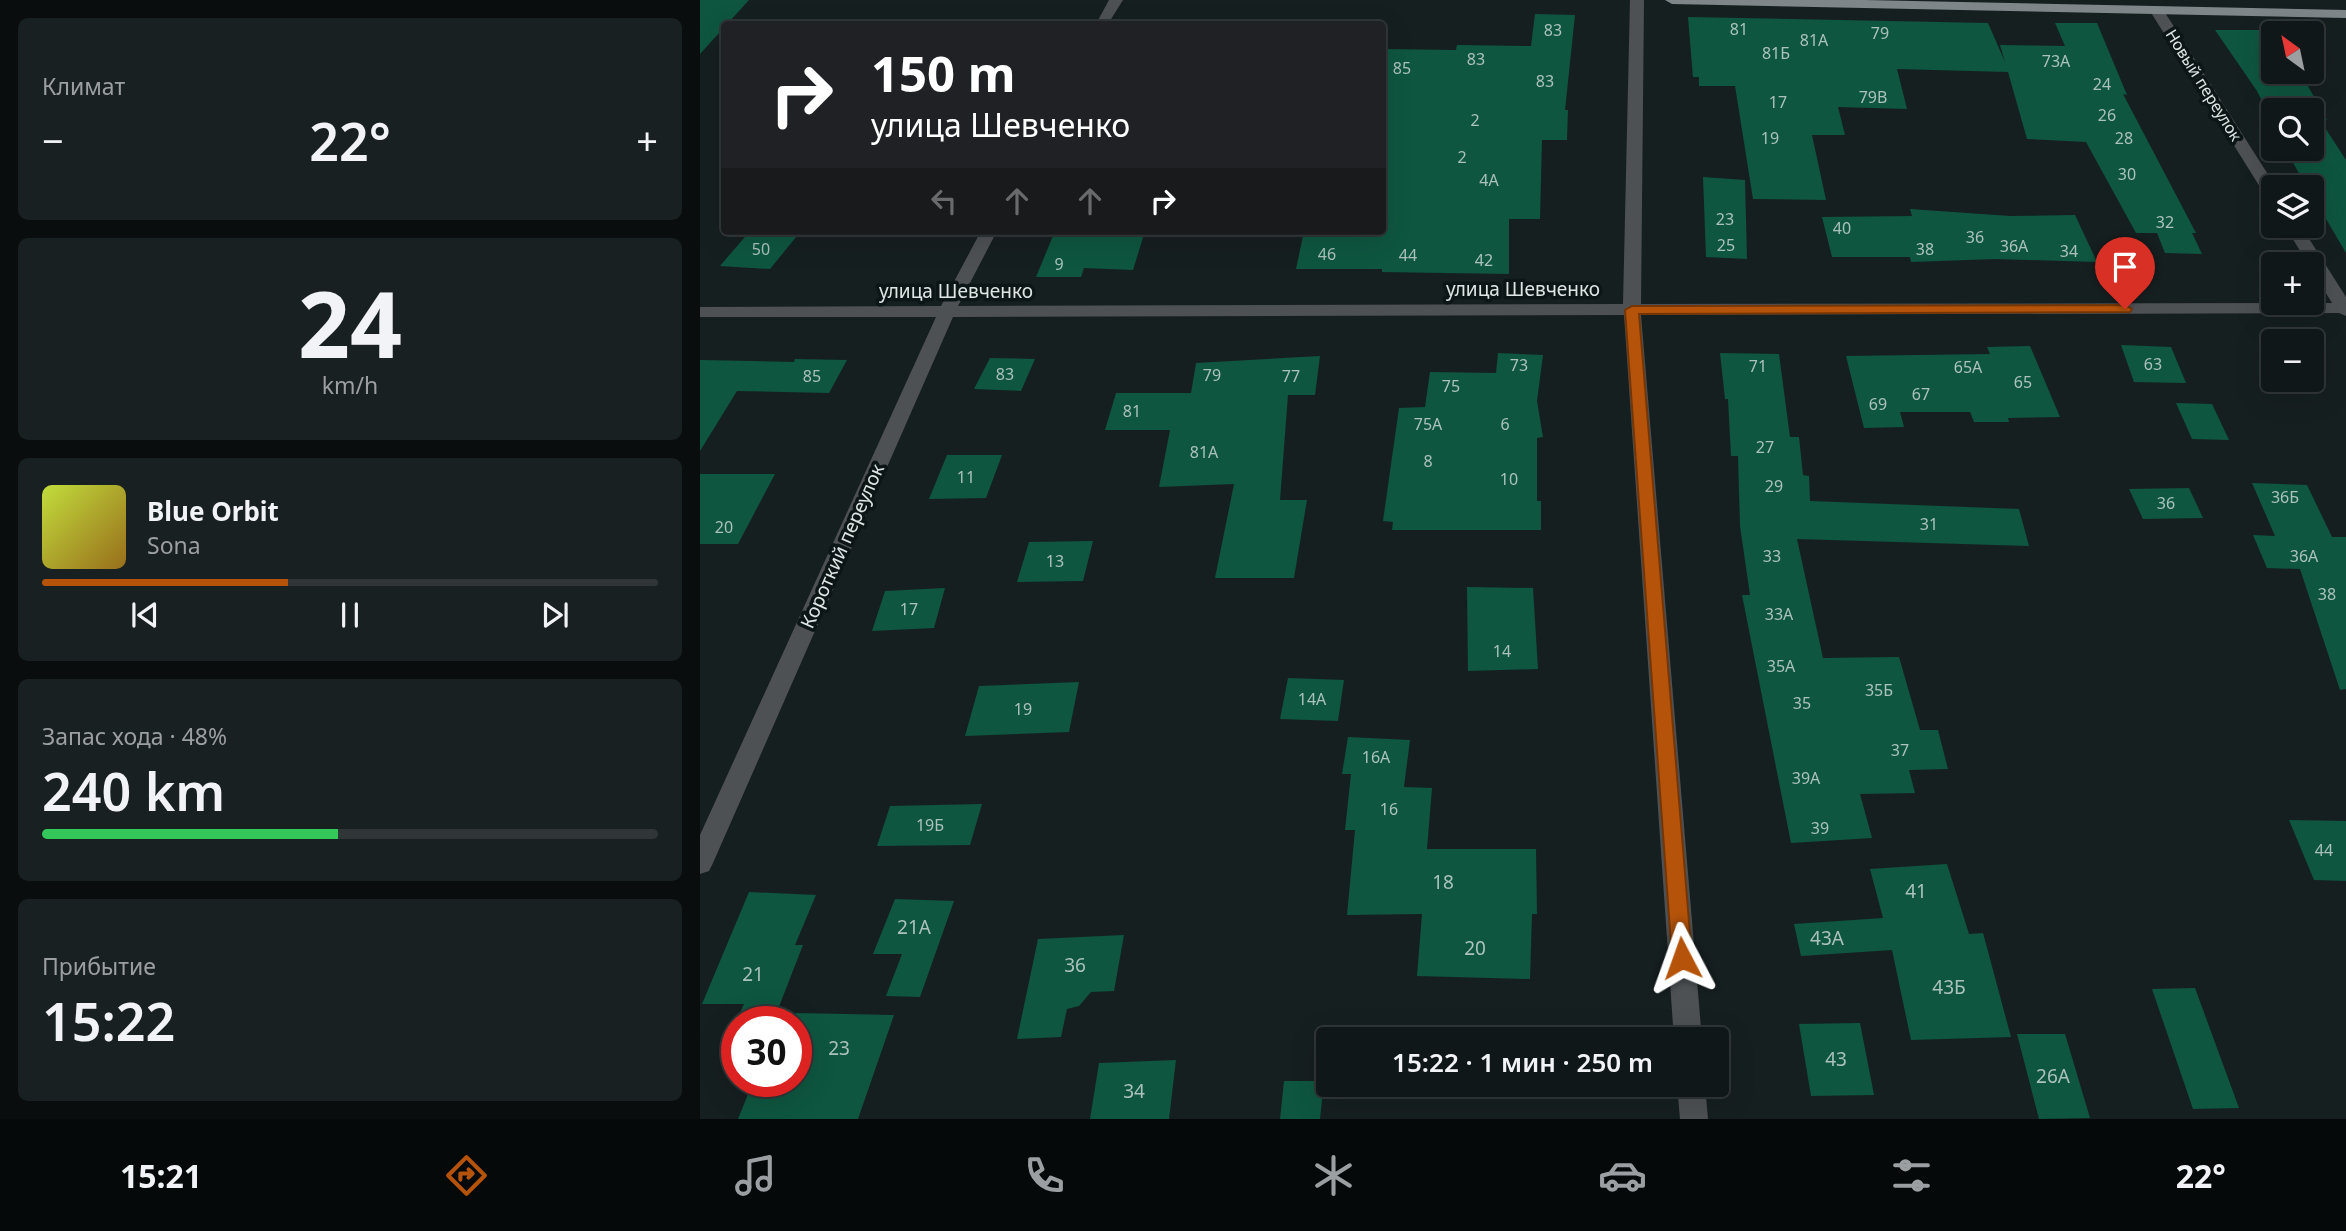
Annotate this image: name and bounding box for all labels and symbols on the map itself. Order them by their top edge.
house number: 81 [1730,18,1748,40]
house number: 83 [1544,19,1562,41]
north arrow [2261,21,2324,84]
house number: 79 [1871,22,1889,44]
street label: Новый переулок [2161,25,2248,146]
house number: 81А [1800,29,1829,51]
house number: 81Б [1762,42,1790,64]
house number: 83 [1467,48,1485,70]
house number: 73А [2042,50,2071,72]
house number: 85 [1393,57,1411,79]
house number: 83 [1536,70,1554,92]
house number: 24 [2093,73,2111,95]
house number: 79В [1859,86,1887,108]
house number: 17 [1769,91,1787,113]
house number: 26 [2098,104,2116,126]
house number: 2 [1470,109,1480,131]
house number: 19 [1761,127,1779,149]
house number: 28 [2115,127,2133,149]
house number: 2 [1457,146,1467,168]
house number: 30 [2118,163,2136,185]
house number: 4А [1479,169,1499,191]
house number: 23 [1716,208,1734,230]
house number: 32 [2156,211,2174,233]
house number: 40 [1833,217,1851,239]
house number: 36 [1966,226,1984,248]
house number: 25 [1717,234,1735,256]
house number: 36А [2000,235,2029,257]
pin [2095,237,2155,309]
house number: 50 [752,238,770,260]
house number: 38 [1916,238,1934,260]
house number: 34 [2060,240,2078,262]
house number: 46 [1318,243,1336,265]
house number: 44 [1399,244,1417,266]
house number: 42 [1475,249,1493,271]
house number: 9 [1054,253,1064,275]
street label: улица Шевченко [1446,276,1600,302]
street label: улица Шевченко [879,278,1033,304]
house number: 63 [2144,353,2162,375]
house number: 73 [1510,354,1528,376]
house number: 71 [1749,355,1767,377]
house number: 65А [1954,356,1983,378]
house number: 83 [996,363,1014,385]
house number: 79 [1203,364,1221,386]
house number: 85 [803,365,821,387]
house number: 77 [1282,365,1300,387]
house number: 65 [2014,371,2032,393]
house number: 75 [1442,375,1460,397]
house number: 67 [1912,383,1930,405]
house number: 69 [1869,393,1887,415]
house number: 81 [1123,400,1141,422]
house number: 75А [1414,413,1443,435]
house number: 6 [1500,413,1510,435]
house number: 27 [1756,436,1774,458]
house number: 81А [1190,441,1219,463]
house number: 8 [1423,450,1433,472]
street label: Короткий переулок [794,460,890,632]
house number: 11 [957,466,975,488]
house number: 10 [1500,468,1518,490]
house number: 29 [1765,475,1783,497]
house number: 36Б [2271,486,2299,508]
house number: 36 [2157,492,2175,514]
house number: 31 [1920,513,1938,535]
house number: 20 [715,516,733,538]
house number: 33 [1763,545,1781,567]
house number: 36А [2290,545,2319,567]
house number: 13 [1046,550,1064,572]
house number: 38 [2318,583,2336,605]
house number: 17 [900,598,918,620]
house number: 33А [1765,603,1794,625]
house number: 14 [1493,640,1511,662]
house number: 35А [1767,655,1796,677]
house number: 35Б [1865,679,1893,701]
house number: 14А [1298,688,1327,710]
house number: 35 [1793,692,1811,714]
house number: 19 [1014,698,1032,720]
house number: 37 [1891,739,1909,761]
house number: 16А [1362,746,1391,768]
house number: 39А [1792,767,1821,789]
house number: 16 [1380,798,1398,820]
house number: 19Б [916,814,944,836]
house number: 39 [1811,817,1829,839]
house number: 44 [2315,839,2333,861]
house number: 18 [1432,869,1454,895]
house number: 41 [1905,878,1927,904]
house number: 21А [897,914,932,940]
position arrow [1645,921,1719,995]
house number: 43А [1810,925,1845,951]
house number: 20 [1464,935,1486,961]
house number: 36 [1064,952,1086,978]
house number: 21 [742,961,764,987]
house number: 43Б [1932,974,1966,1000]
speed limit sign: 30 [721,1006,812,1097]
house number: 23 [828,1035,850,1061]
house number: 43 [1825,1046,1847,1072]
house number: 26А [2036,1063,2071,1089]
house number: 34 [1123,1078,1145,1104]

